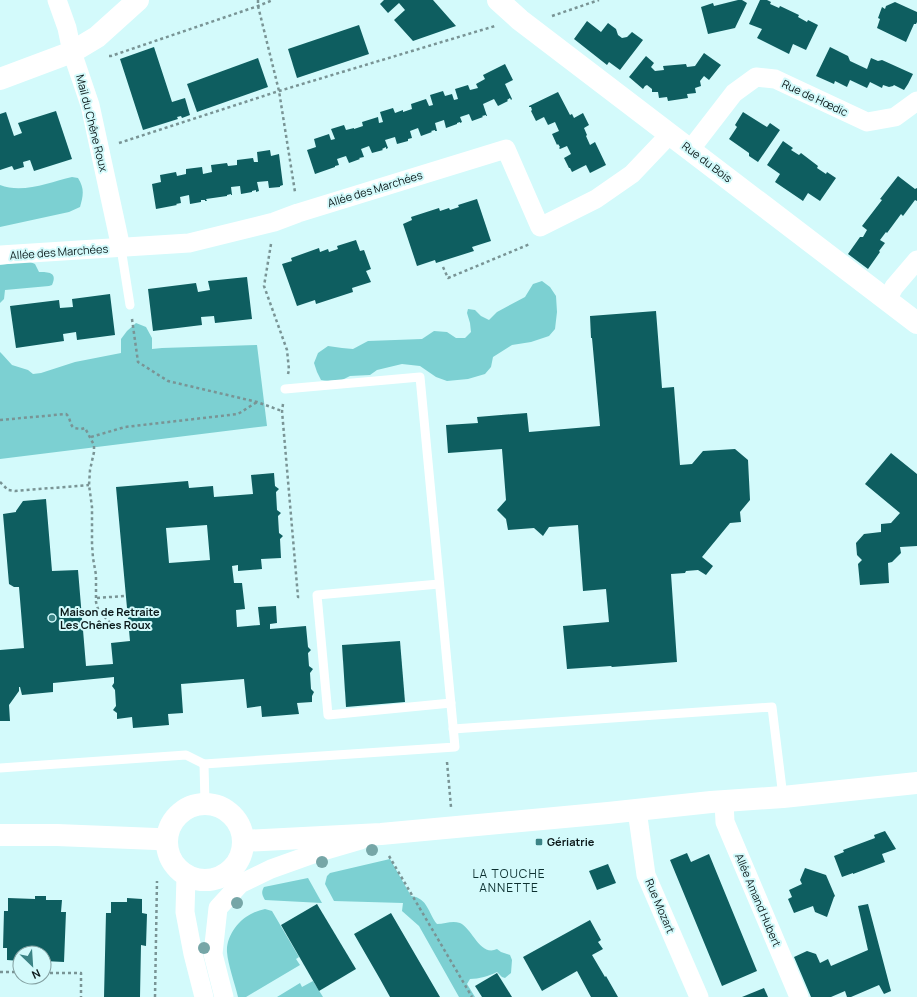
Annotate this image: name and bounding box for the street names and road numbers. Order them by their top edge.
street label: Mail du Chêne Roux [73,73,112,173]
street label: Rue de Hœdic [780,76,851,119]
street label: Rue du Bois [679,138,736,185]
street label: Allée des Marchées [326,167,424,210]
street label: Allée des Marchées [9,241,109,262]
street label: Allée Amand Hubert [732,851,785,949]
street label: Rue Mozart [642,876,679,935]

